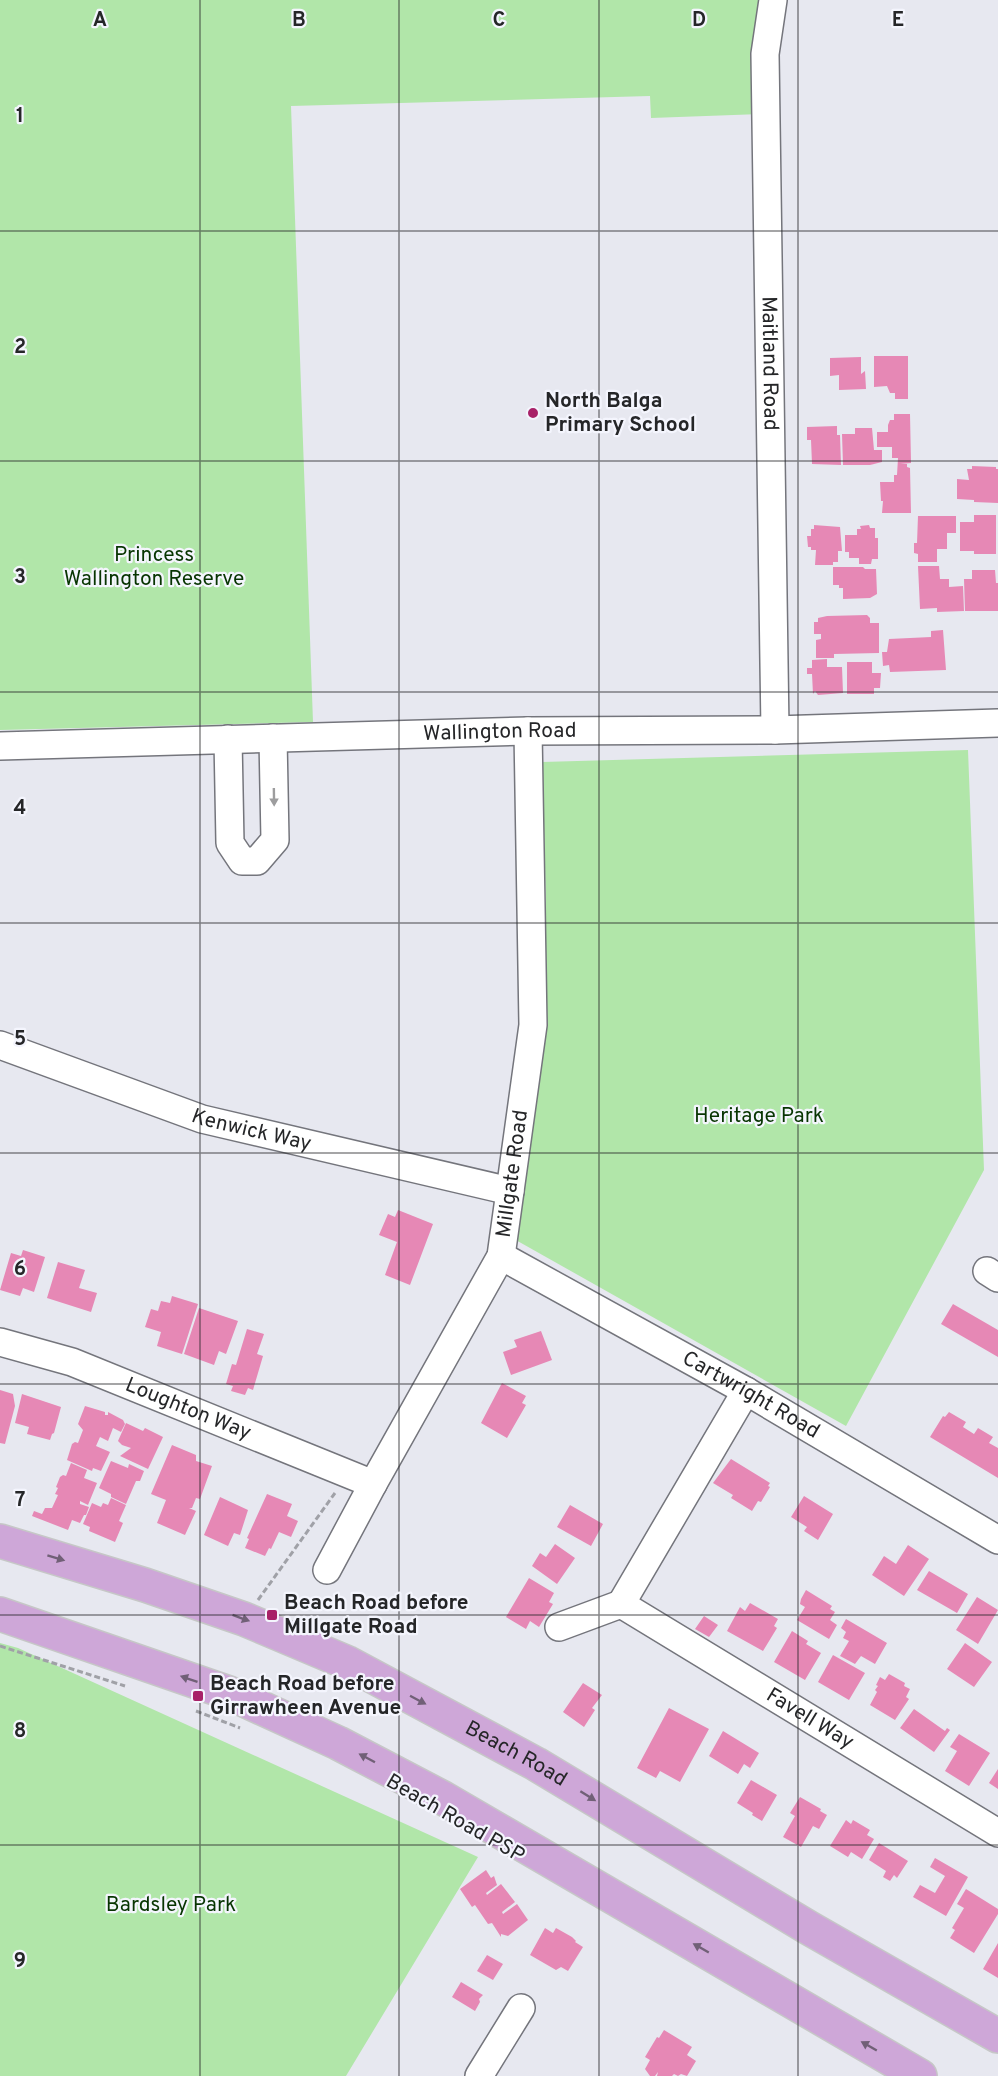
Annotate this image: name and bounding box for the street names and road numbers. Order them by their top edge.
street label: Maitland Road [755,296,784,431]
street label: Wallington Road [423,717,576,747]
street label: Kenwick Way [188,1103,314,1158]
street label: Millgate Road [490,1108,535,1239]
street label: Cartwright Road [677,1345,825,1445]
street label: Loughton Way [121,1371,255,1447]
street label: Favell Way [761,1682,859,1756]
street label: Beach Road [460,1715,572,1793]
street label: Beach Road PSP [381,1768,529,1870]

